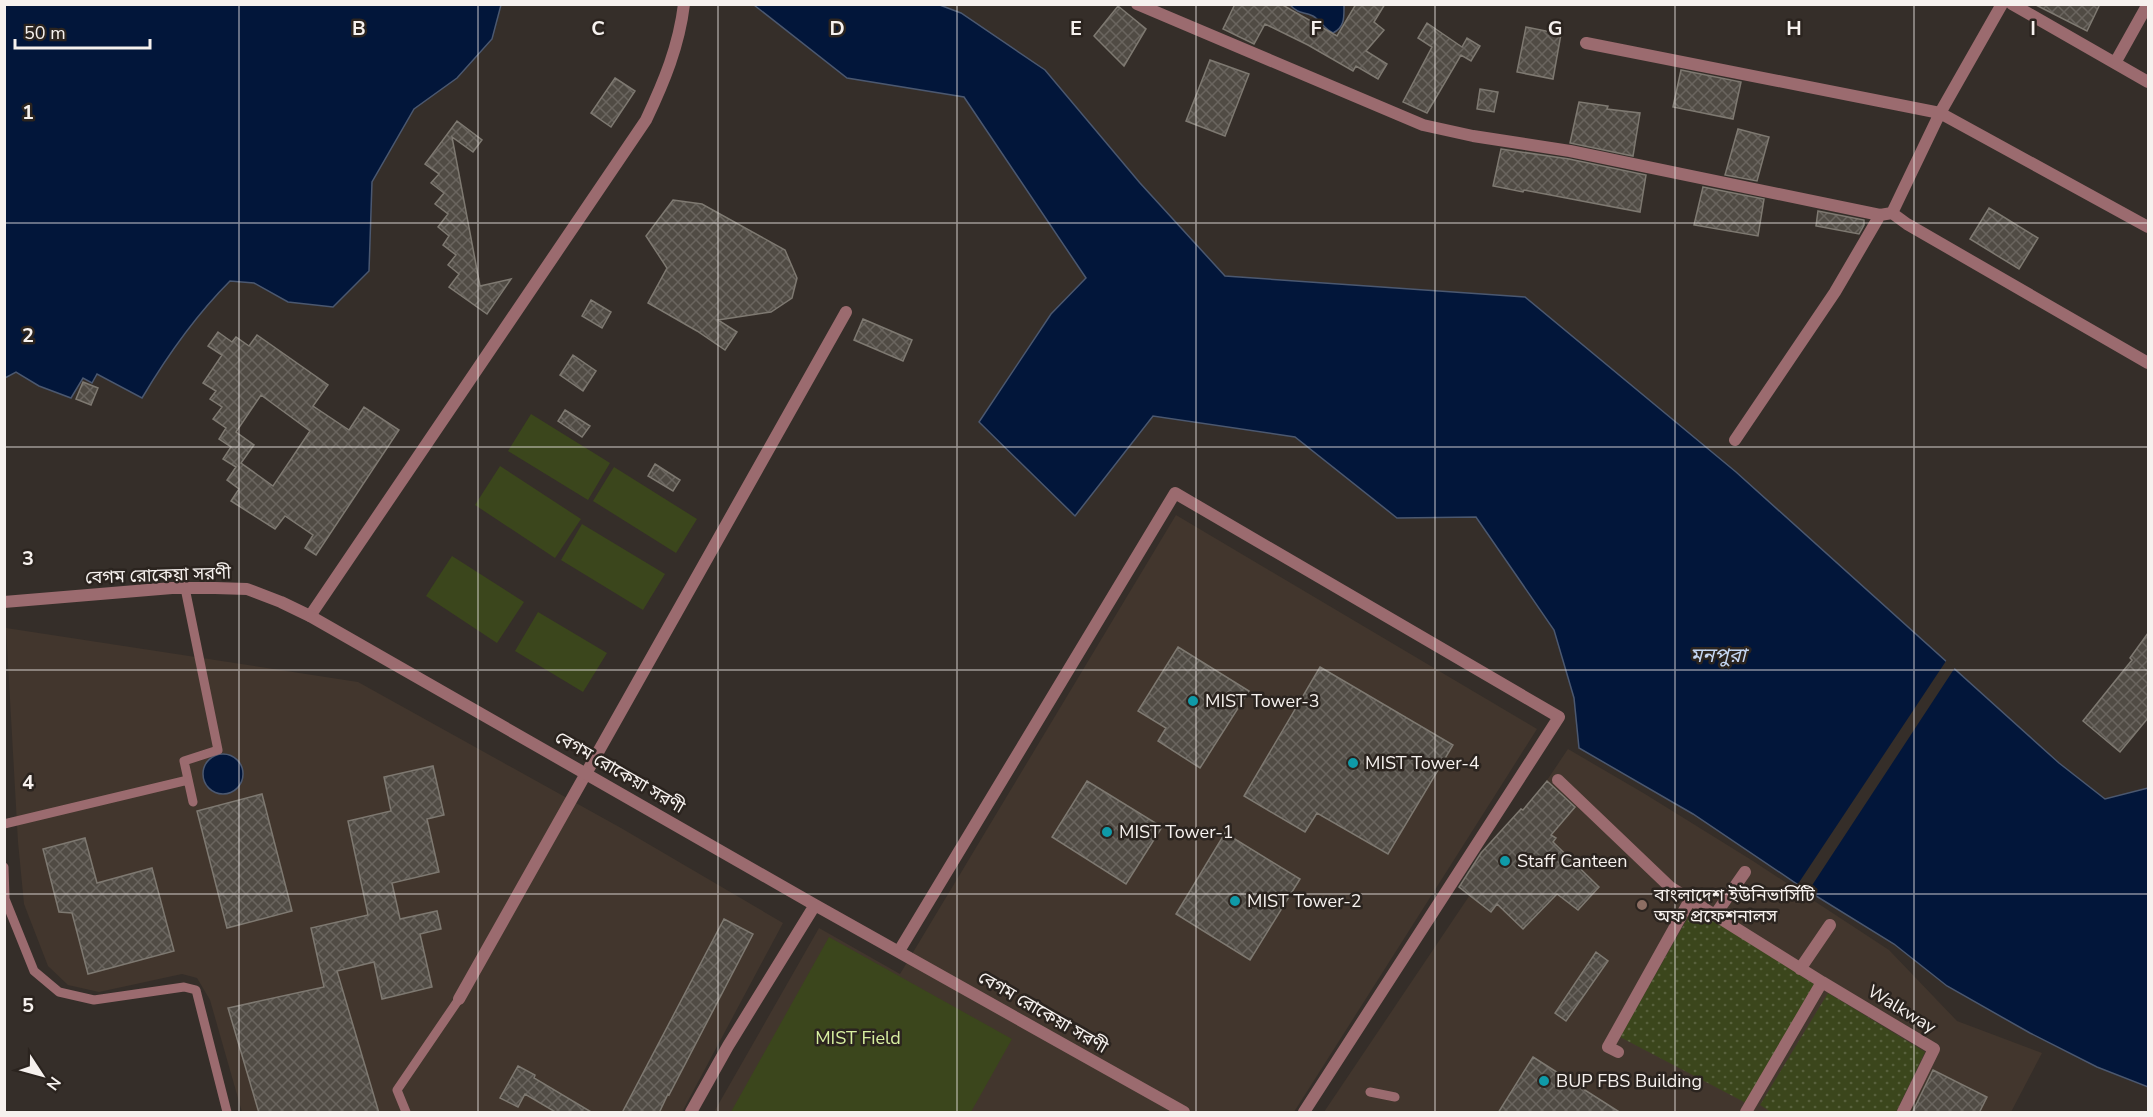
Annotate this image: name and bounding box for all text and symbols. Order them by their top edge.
scale bar [15,12,150,50]
text: B [352,15,366,42]
text: C [591,15,605,42]
text: D [829,15,845,42]
text: E [1070,15,1082,42]
text: F [1310,15,1322,42]
text: G [1548,15,1562,42]
text: H [1786,15,1802,42]
text: I [2030,15,2036,42]
text: 50 m [24,21,66,45]
text: 1 [22,99,34,126]
text: 2 [22,322,34,349]
text: 3 [22,545,34,572]
street label: বেগম রোকেয়া সরণী [85,560,232,590]
water label: মনপুরা [1690,642,1750,669]
place label: MIST Tower-3 [1205,689,1320,713]
marker: MIST Tower-3 [1186,694,1200,708]
street label: বেগম রোকেয়া সরণী [551,725,689,819]
place label: MIST Tower-4 [1365,751,1480,775]
marker: MIST Tower-4 [1346,756,1360,770]
text: 4 [22,769,34,796]
place label: MIST Tower-1 [1119,820,1234,844]
marker: MIST Tower-1 [1100,825,1114,839]
place label: Staff Canteen [1517,849,1627,873]
marker: Staff Canteen [1498,854,1512,868]
place label: বাংলাদেশ ইউনিভার্সিটি অফ প্রফেশনালস [1653,883,1816,928]
place label: MIST Tower-2 [1247,889,1362,913]
marker: MIST Tower-2 [1228,894,1242,908]
marker: বাংলাদেশ ইউনিভার্সিটি অফ প্রফেশনালস [1635,898,1649,912]
street label: বেগম রোকেয়া সরণী [974,965,1112,1059]
street label: Walkway [1863,979,1941,1039]
text: 5 [22,992,34,1019]
park label: MIST Field [815,1026,901,1050]
north arrow [12,1045,72,1105]
place label: BUP FBS Building [1556,1069,1702,1093]
text: N [41,1072,66,1095]
marker: BUP FBS Building [1537,1074,1551,1088]

